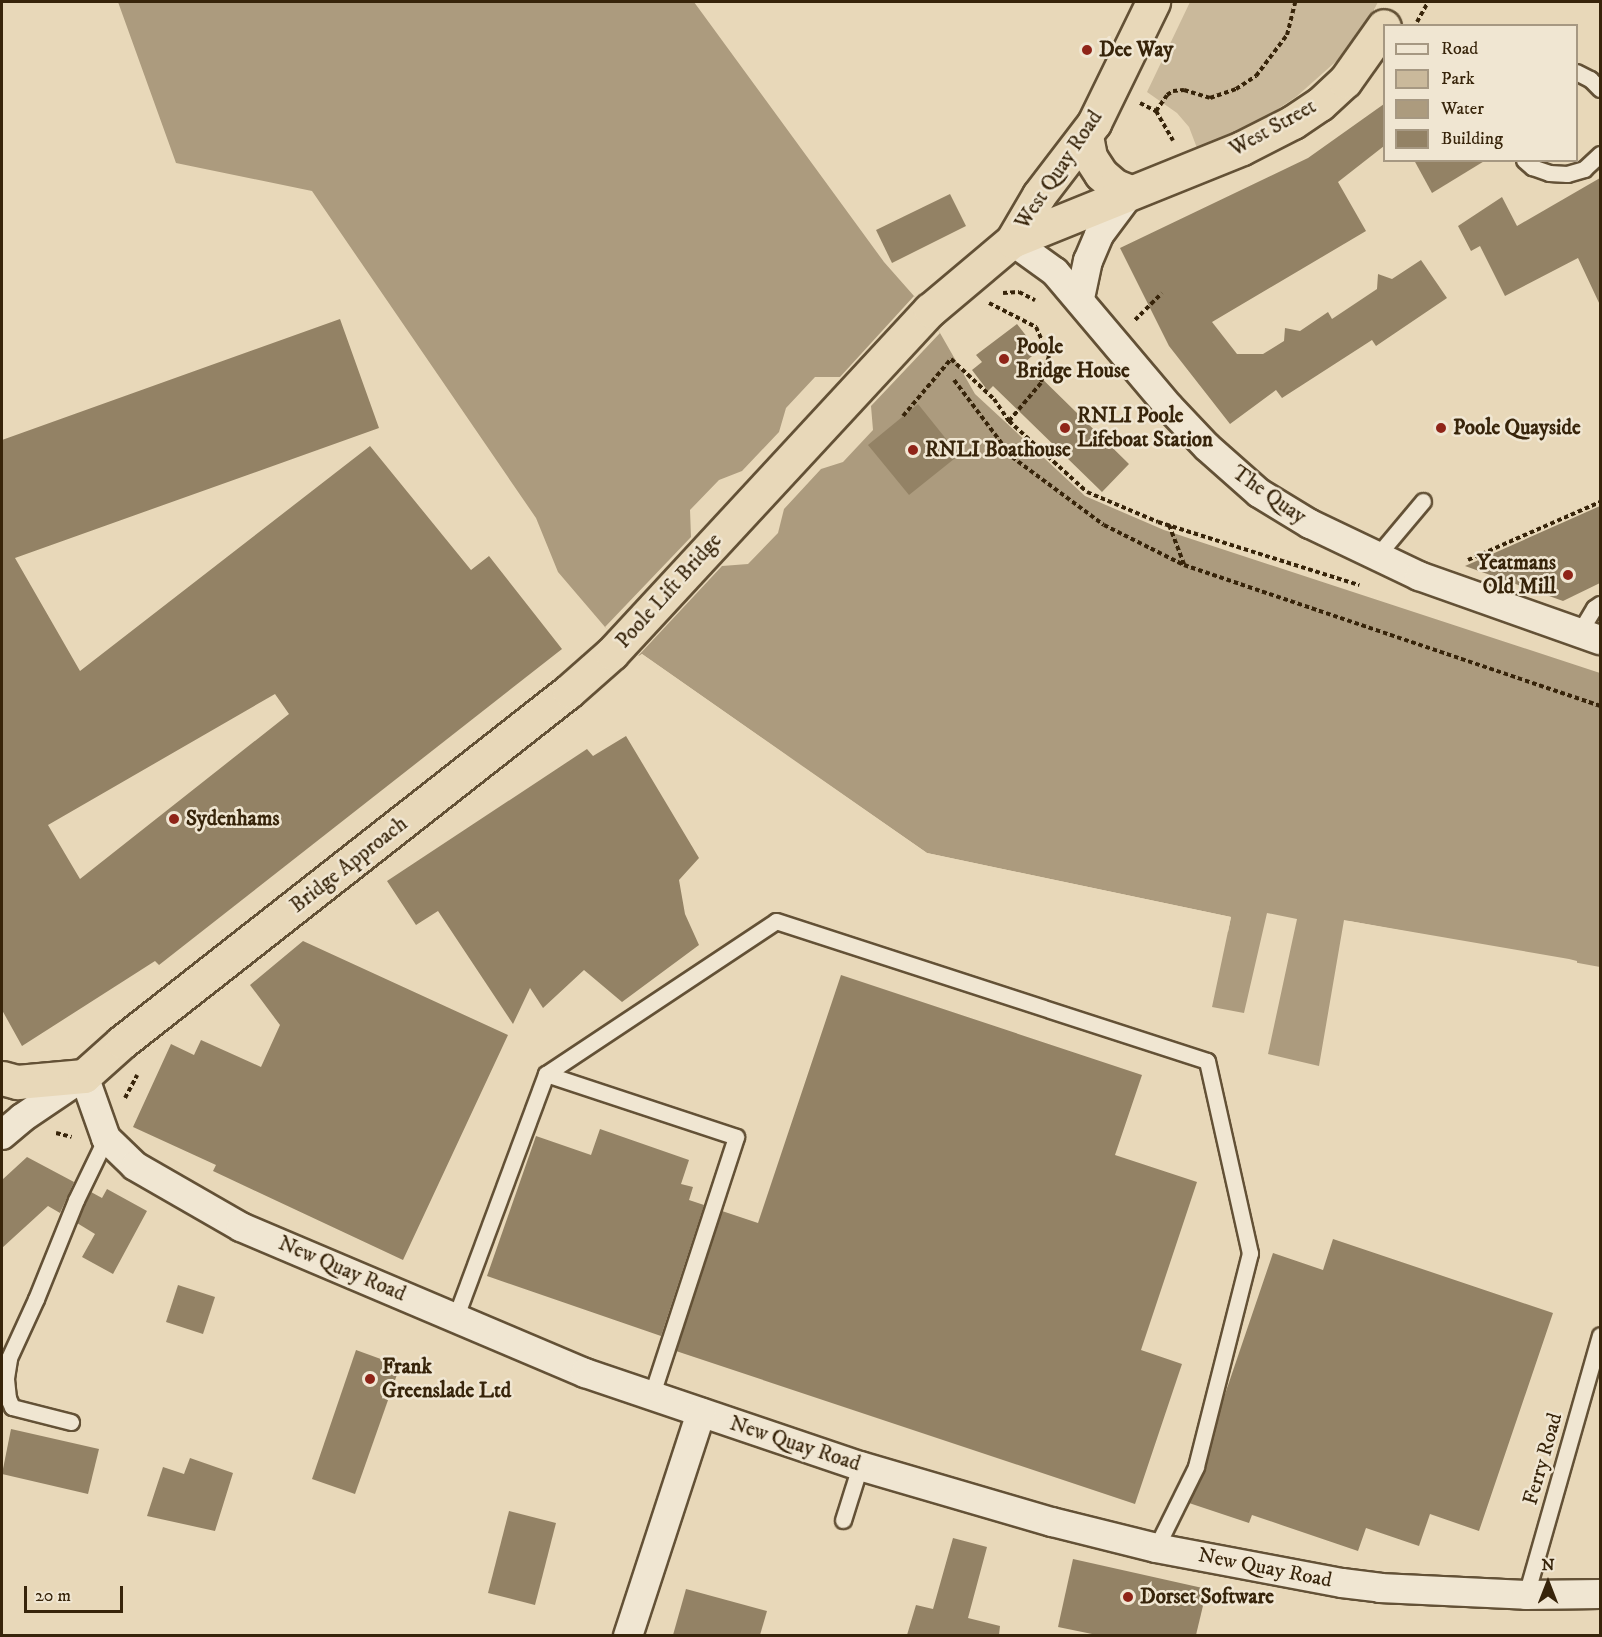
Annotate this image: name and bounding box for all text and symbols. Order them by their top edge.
legend [1383,24,1578,162]
place label: Dee Way [1099,37,1173,63]
text: Road [1441,38,1478,60]
marker: Dee Way [1080,43,1094,57]
text: Park [1441,68,1475,90]
street label: West Street [1225,94,1321,162]
text: Water [1441,98,1484,120]
street label: West Quay Road [1010,106,1108,234]
text: Building [1441,128,1503,150]
place label: Poole Bridge House [1016,334,1130,384]
marker: Poole Bridge House [997,352,1011,366]
place label: RNLI Poole Lifeboat Station [1077,403,1213,453]
place label: Poole Quayside [1453,415,1581,441]
marker: RNLI Poole Lifeboat Station [1058,421,1072,435]
marker: Poole Quayside [1434,421,1448,435]
place label: RNLI Boathouse [925,437,1071,463]
marker: RNLI Boathouse [906,443,920,457]
street label: The Quay [1227,460,1311,530]
street label: Poole Lift Bridge [611,528,727,654]
place label: Yeatmans Old Mill [1477,550,1556,600]
marker: Yeatmans Old Mill [1561,568,1575,582]
place label: Sydenhams [186,806,280,832]
street label: Bridge Approach [285,811,413,919]
marker: Sydenhams [167,812,181,826]
street label: New Quay Road [275,1231,409,1307]
place label: Frank Greenslade Ltd [382,1354,511,1404]
marker: Frank Greenslade Ltd [363,1372,377,1386]
street label: Ferry Road [1518,1410,1568,1508]
street label: New Quay Road [726,1411,864,1477]
street label: New Quay Road [1196,1543,1334,1593]
north arrow [1518,1553,1578,1613]
text: N [1541,1555,1555,1575]
scale bar [27,1574,126,1612]
place label: Dorset Software [1140,1584,1274,1610]
text: 20 m [35,1585,71,1607]
marker: Dorset Software [1121,1590,1135,1604]

